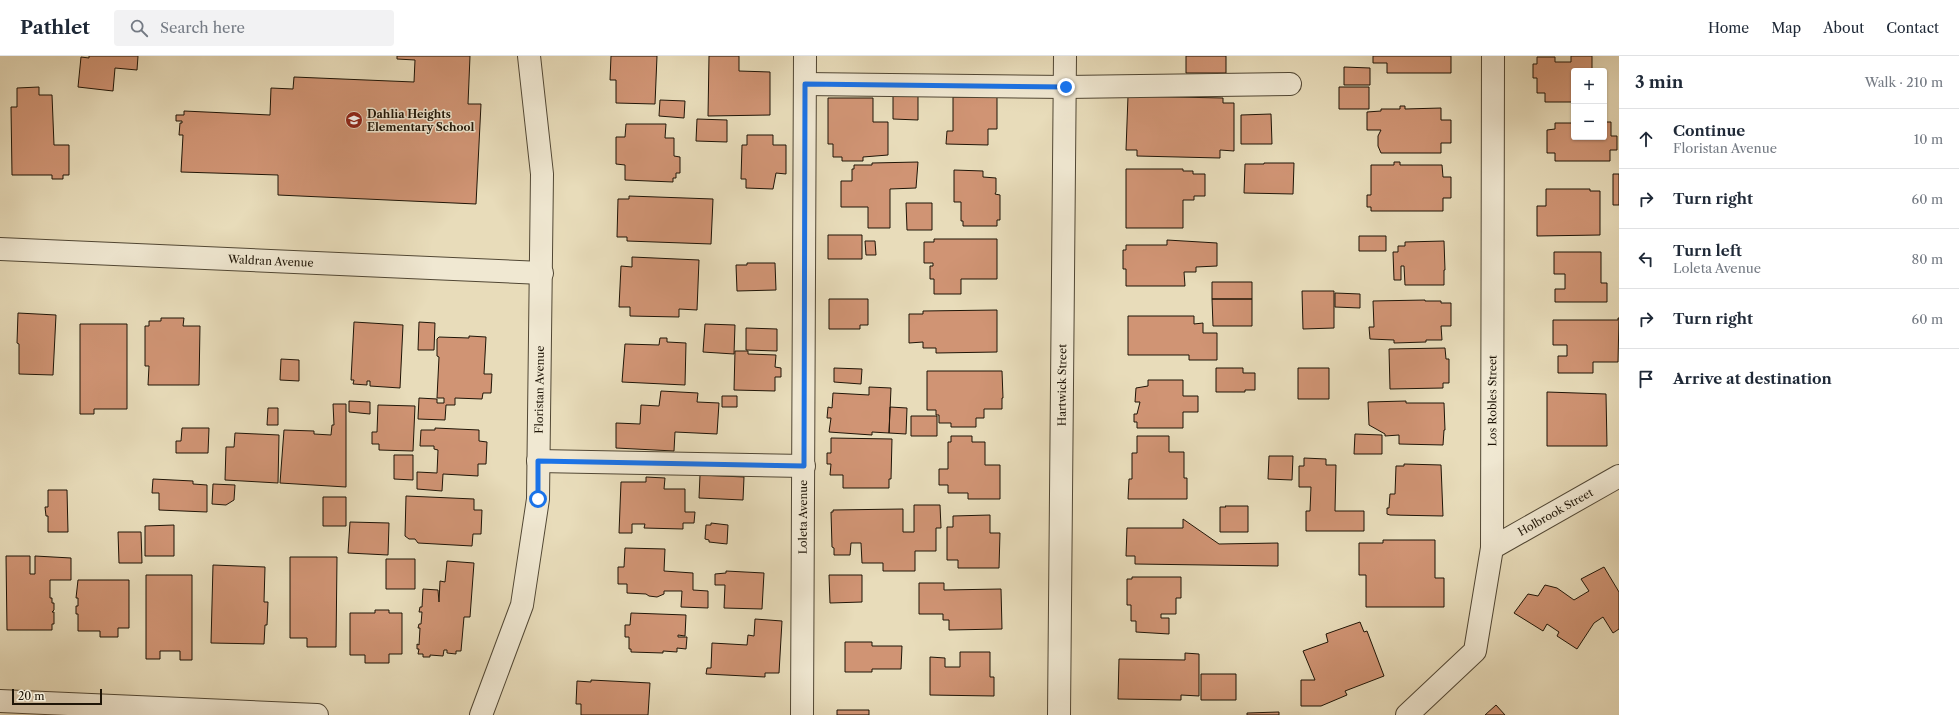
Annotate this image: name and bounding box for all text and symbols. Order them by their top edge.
search box [114,10,394,46]
text: Pathlet [20,16,90,39]
icon: search [128,17,150,39]
text: Search here [160,18,245,37]
text: Home [1708,19,1749,37]
text: Map [1771,19,1801,37]
text: About [1823,19,1864,37]
text: Contact [1886,19,1939,37]
map controls [1571,68,1607,140]
button: + [1571,68,1607,104]
text: 3 min [1635,72,1684,92]
text: Walk · 210 m [1865,74,1943,90]
route end [1057,78,1075,96]
button: − [1571,104,1607,140]
place label: Dahlia Heights Elementary School [367,107,474,134]
school or university icon: Dahlia Heights Elementary School [344,110,364,130]
text: Continue [1673,121,1745,140]
icon: ahead [1635,128,1657,150]
text: 10 m [1914,131,1943,147]
text: Floristan Avenue [1673,140,1777,156]
icon: right [1635,188,1657,210]
text: Turn right [1673,189,1753,208]
text: 60 m [1912,191,1943,207]
text: Turn left [1673,241,1742,260]
icon: left [1635,248,1657,270]
text: 80 m [1911,251,1943,267]
street label: Waldran Avenue [227,252,314,270]
text: Loleta Avenue [1673,260,1761,276]
icon: right [1635,308,1657,330]
text: Turn right [1673,309,1753,328]
text: 60 m [1912,311,1943,327]
street label: Hartwick Street [1055,344,1069,426]
street label: Floristan Avenue [532,345,547,434]
street label: Los Robles Street [1485,355,1499,447]
icon: arrive [1635,368,1657,390]
text: Arrive at destination [1673,369,1832,388]
street label: Loleta Avenue [796,480,810,554]
street label: Holbrook Street [1515,485,1596,539]
route start [529,490,547,508]
scale bar [12,687,102,706]
text: 20 m [18,689,44,703]

